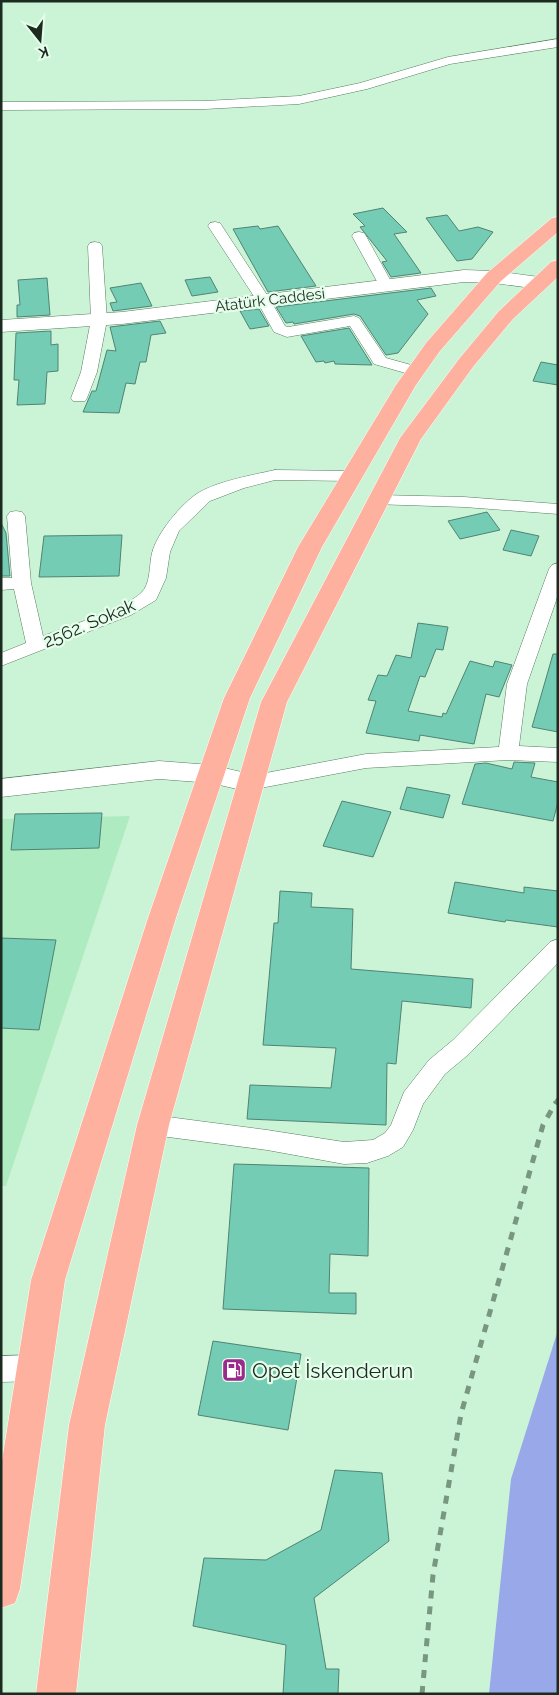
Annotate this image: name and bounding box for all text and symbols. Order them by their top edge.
north arrow [15,15,65,65]
text: K [36,43,51,62]
street label: Atatürk Caddesi [214,284,326,316]
street label: 2562. Sokak [40,594,139,652]
fuel station icon: Opet İskenderun [221,1357,247,1383]
place label: Opet İskenderun [252,1358,413,1383]

